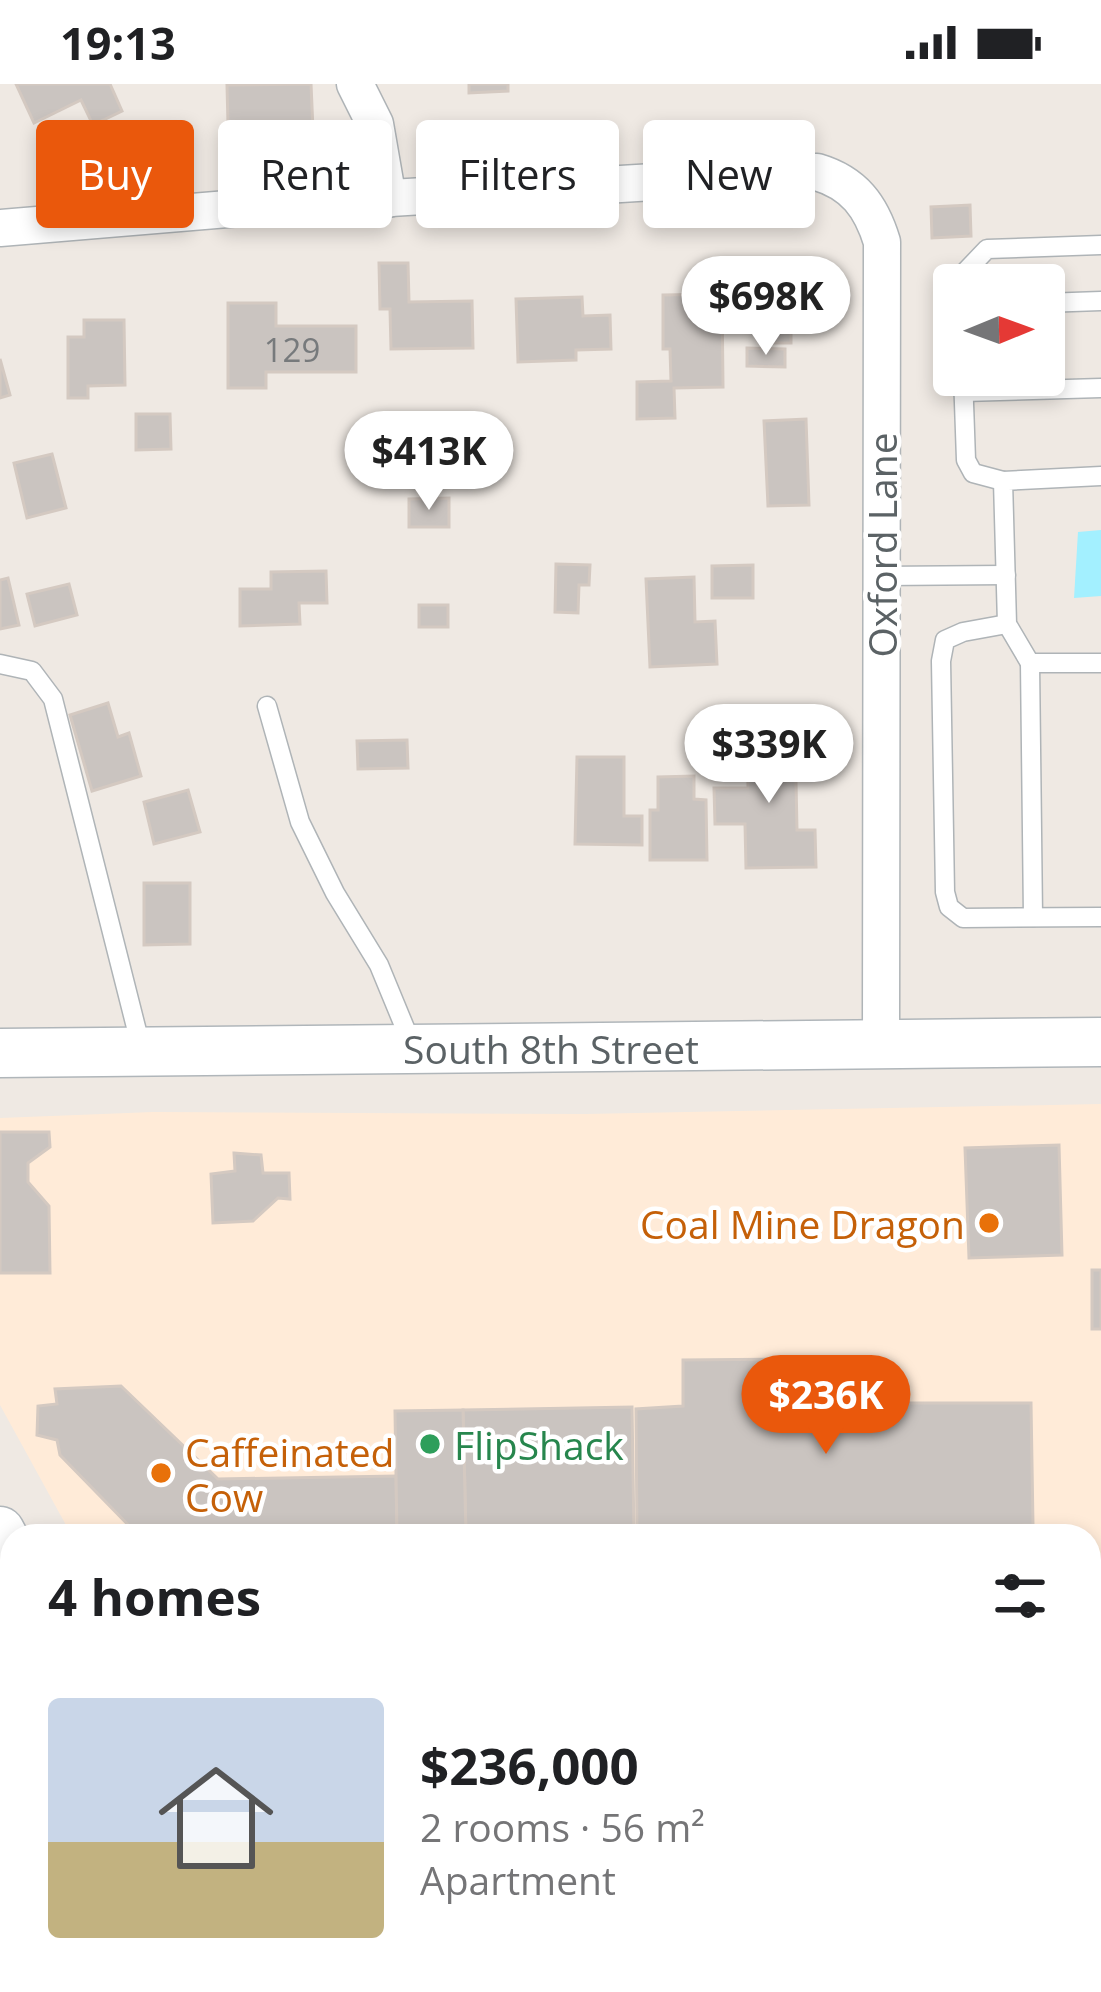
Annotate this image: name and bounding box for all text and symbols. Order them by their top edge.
text: 19:13 [60,12,176,73]
chip: Buy [36,120,194,228]
chip: Rent [218,120,392,228]
chip: Filters [416,120,619,228]
chip: New [643,120,815,228]
pin: $698K [682,256,850,358]
north arrow [933,264,1065,396]
map controls [933,264,1065,396]
text: $698K [708,268,824,321]
house number: 129 [264,327,320,372]
pin: $413K [345,411,513,513]
text: $413K [371,423,487,476]
street label: Oxford Lane [855,432,908,658]
pin: $339K [685,704,853,806]
text: $339K [711,716,827,769]
street label: South 8th Street [403,1022,699,1075]
place label: Coal Mine Dragon [640,1197,965,1250]
marker: Coal Mine Dragon [976,1210,1002,1236]
pin: $236K [742,1355,910,1457]
text: $236K [768,1367,884,1420]
place label: FlipShack [454,1418,624,1471]
place label: Caffeinated Cow [185,1425,394,1523]
marker: FlipShack [417,1431,443,1457]
marker: Caffeinated Cow [148,1460,174,1486]
text: 4 homes [48,1561,261,1631]
icon: filters [987,1563,1053,1629]
text: $236,000 [420,1730,639,1800]
icon: home [144,1746,288,1890]
text: 2 rooms · 56 m² [420,1800,705,1853]
text: Apartment [420,1853,616,1906]

